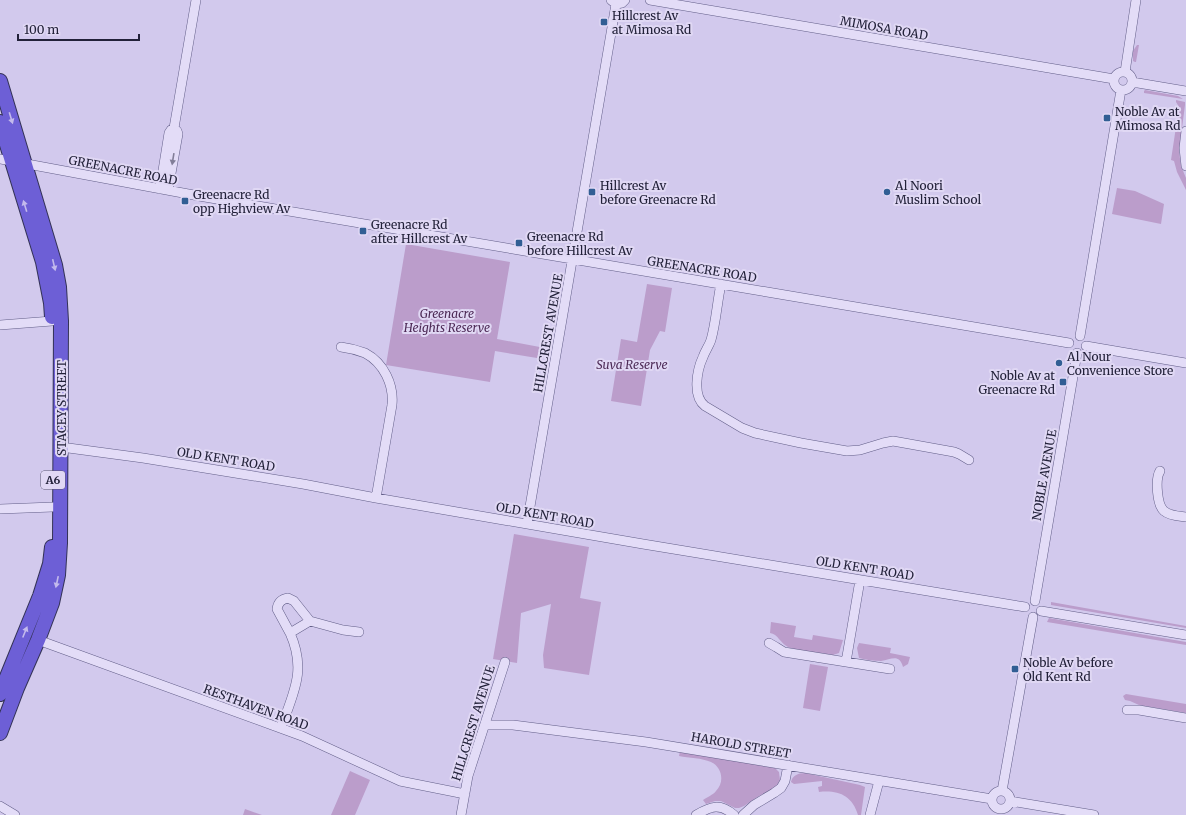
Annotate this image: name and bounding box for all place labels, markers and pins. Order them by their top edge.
place label: Hillcrest Av at Mimosa Rd [612,8,691,37]
marker: Hillcrest Av at Mimosa Rd [599,17,609,27]
place label: Noble Av at Mimosa Rd [1115,104,1181,133]
marker: Noble Av at Mimosa Rd [1102,113,1112,123]
place label: Hillcrest Av before Greenacre Rd [599,178,716,207]
place label: Al Noori Muslim School [894,178,982,207]
place label: Greenacre Rd opp Highview Av [193,187,290,216]
marker: Hillcrest Av before Greenacre Rd [587,187,597,197]
marker: Al Noori Muslim School [882,187,892,197]
marker: Greenacre Rd opp Highview Av [180,196,190,206]
place label: Greenacre Rd after Hillcrest Av [371,217,467,246]
marker: Greenacre Rd after Hillcrest Av [358,226,368,236]
place label: Greenacre Rd before Hillcrest Av [526,229,633,258]
marker: Greenacre Rd before Hillcrest Av [514,238,524,248]
place label: Al Nour Convenience Store [1066,349,1173,378]
marker: Al Nour Convenience Store [1054,358,1064,368]
place label: Noble Av at Greenacre Rd [978,368,1055,397]
marker: Noble Av at Greenacre Rd [1058,377,1068,387]
place label: Noble Av before Old Kent Rd [1023,655,1113,684]
marker: Noble Av before Old Kent Rd [1010,664,1020,674]

